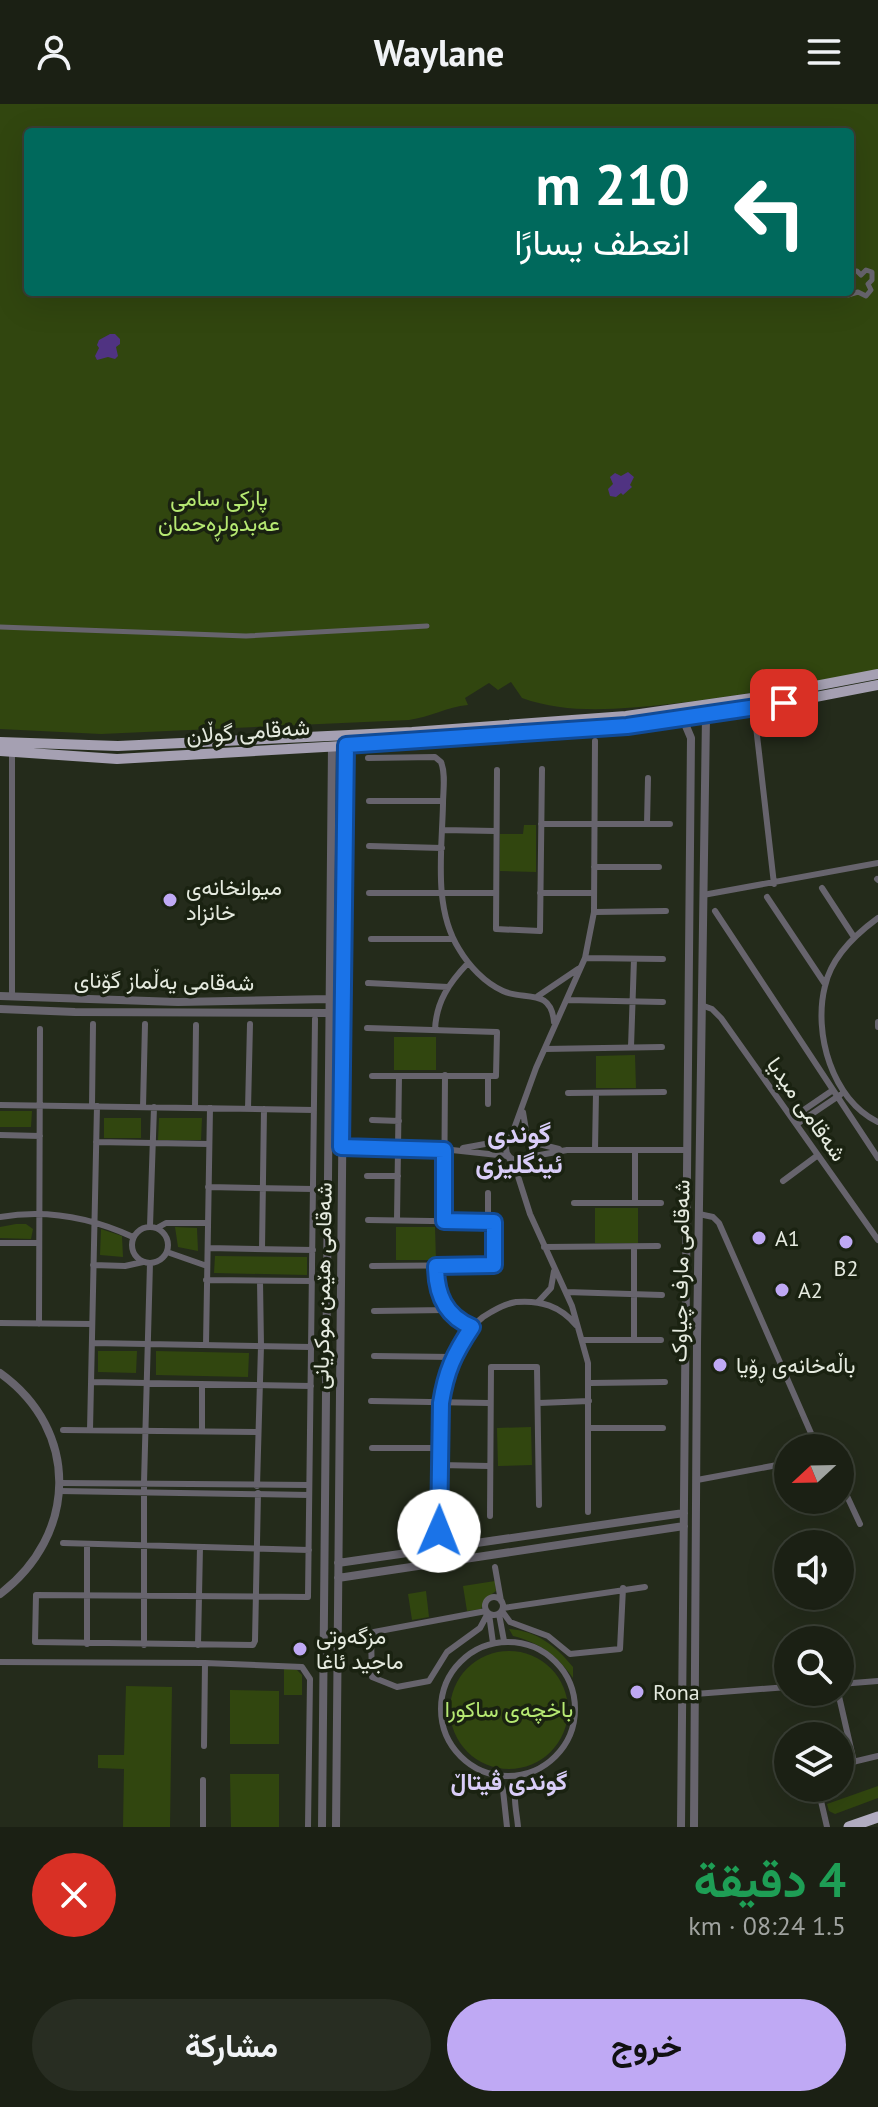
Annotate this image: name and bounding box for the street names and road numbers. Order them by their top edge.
street label: شەقامی گوڵان [185,713,311,749]
street label: شەقامی یەڵماز گۆنای [74,965,254,997]
street label: شەقامی میدیا [761,1051,853,1167]
street label: شەقامی مارف چیاوک [664,1179,697,1363]
street label: شەقامی هێمن موکریانی [306,1182,338,1390]

